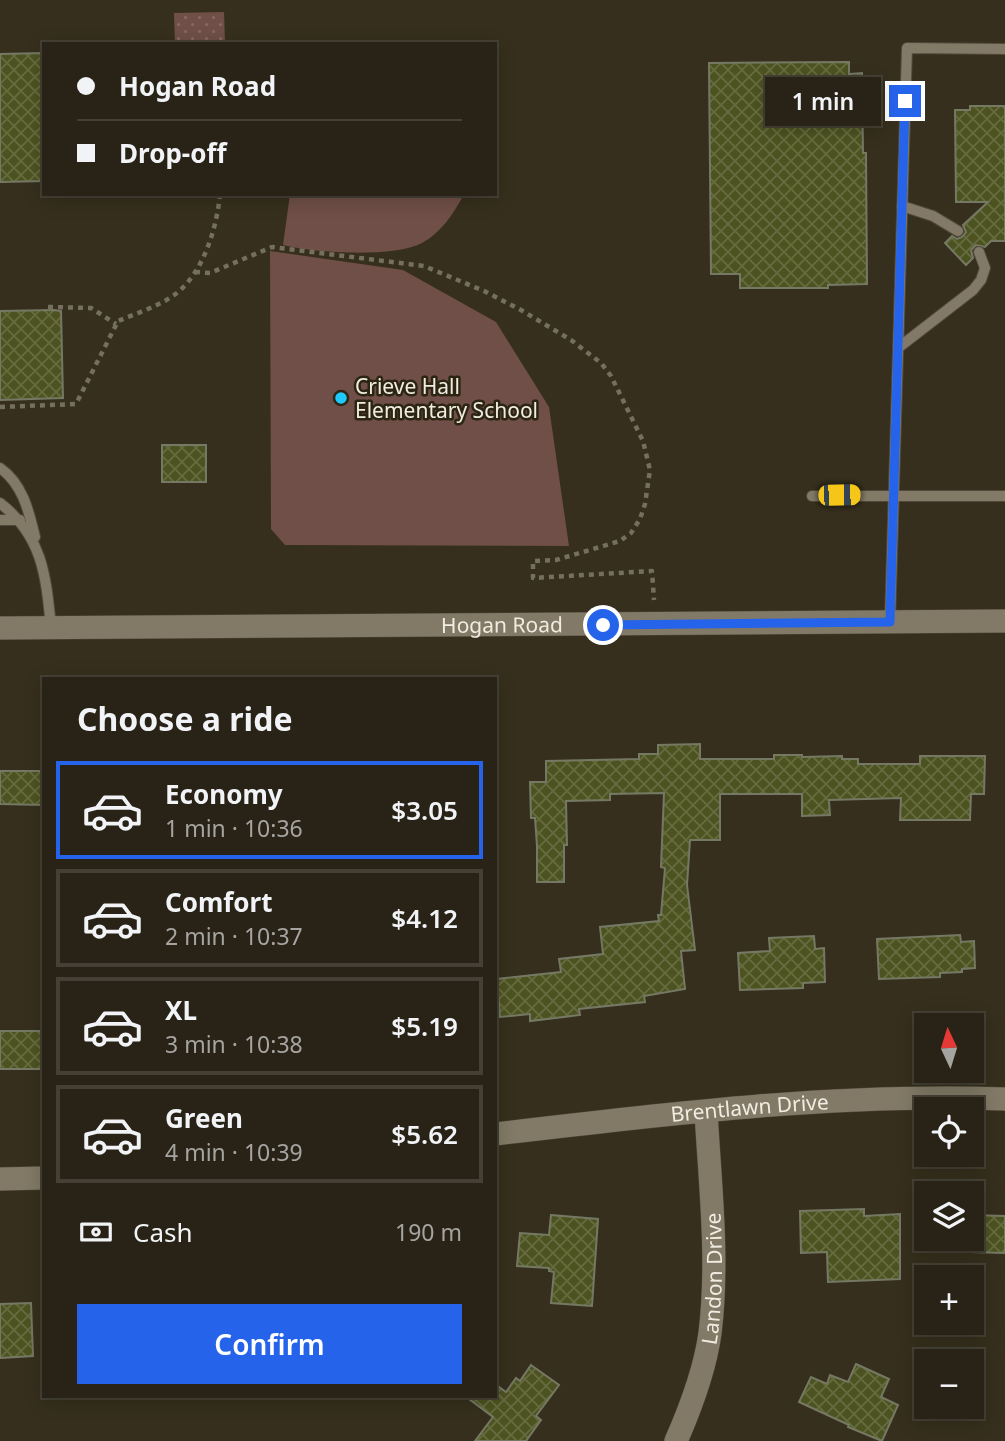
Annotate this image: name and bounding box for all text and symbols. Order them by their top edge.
text: Hogan Road [119,68,276,104]
callout: 1 min [765,76,880,126]
text: 1 min [792,85,854,117]
route end [889,85,921,117]
text: Drop-off [119,135,226,171]
place label: Crieve Hall Elementary School [355,372,538,424]
marker: Crieve Hall Elementary School [333,390,349,406]
car [818,484,861,506]
route start [587,609,619,641]
street label: Hogan Road [441,610,563,639]
text: Choose a ride [77,697,293,740]
text: Economy [165,776,283,812]
icon: car [81,779,144,842]
text: $3.05 [391,792,458,828]
text: 1 min · 10:36 [165,812,303,844]
text: Comfort [165,884,273,920]
icon: car [81,887,144,950]
text: $4.12 [391,900,458,936]
text: 2 min · 10:37 [165,920,303,952]
text: XL [165,992,197,1028]
icon: car [81,995,144,1058]
text: $5.19 [391,1008,458,1044]
north arrow [914,1013,984,1083]
map controls [914,1013,984,1419]
text: 3 min · 10:38 [165,1028,303,1060]
street label: Brentlawn Drive [669,1087,829,1128]
button: locate [914,1097,984,1167]
text: Green [165,1100,243,1136]
icon: car [81,1103,144,1166]
text: $5.62 [391,1116,458,1152]
text: 4 min · 10:39 [165,1136,303,1168]
button: layers [914,1181,984,1251]
street label: Landon Drive [694,1212,728,1347]
icon: cash [77,1213,115,1251]
text: Cash [133,1214,193,1250]
text: 190 m [395,1216,462,1248]
button: + [914,1265,984,1335]
button: Confirm [77,1304,462,1384]
button: − [914,1349,984,1419]

